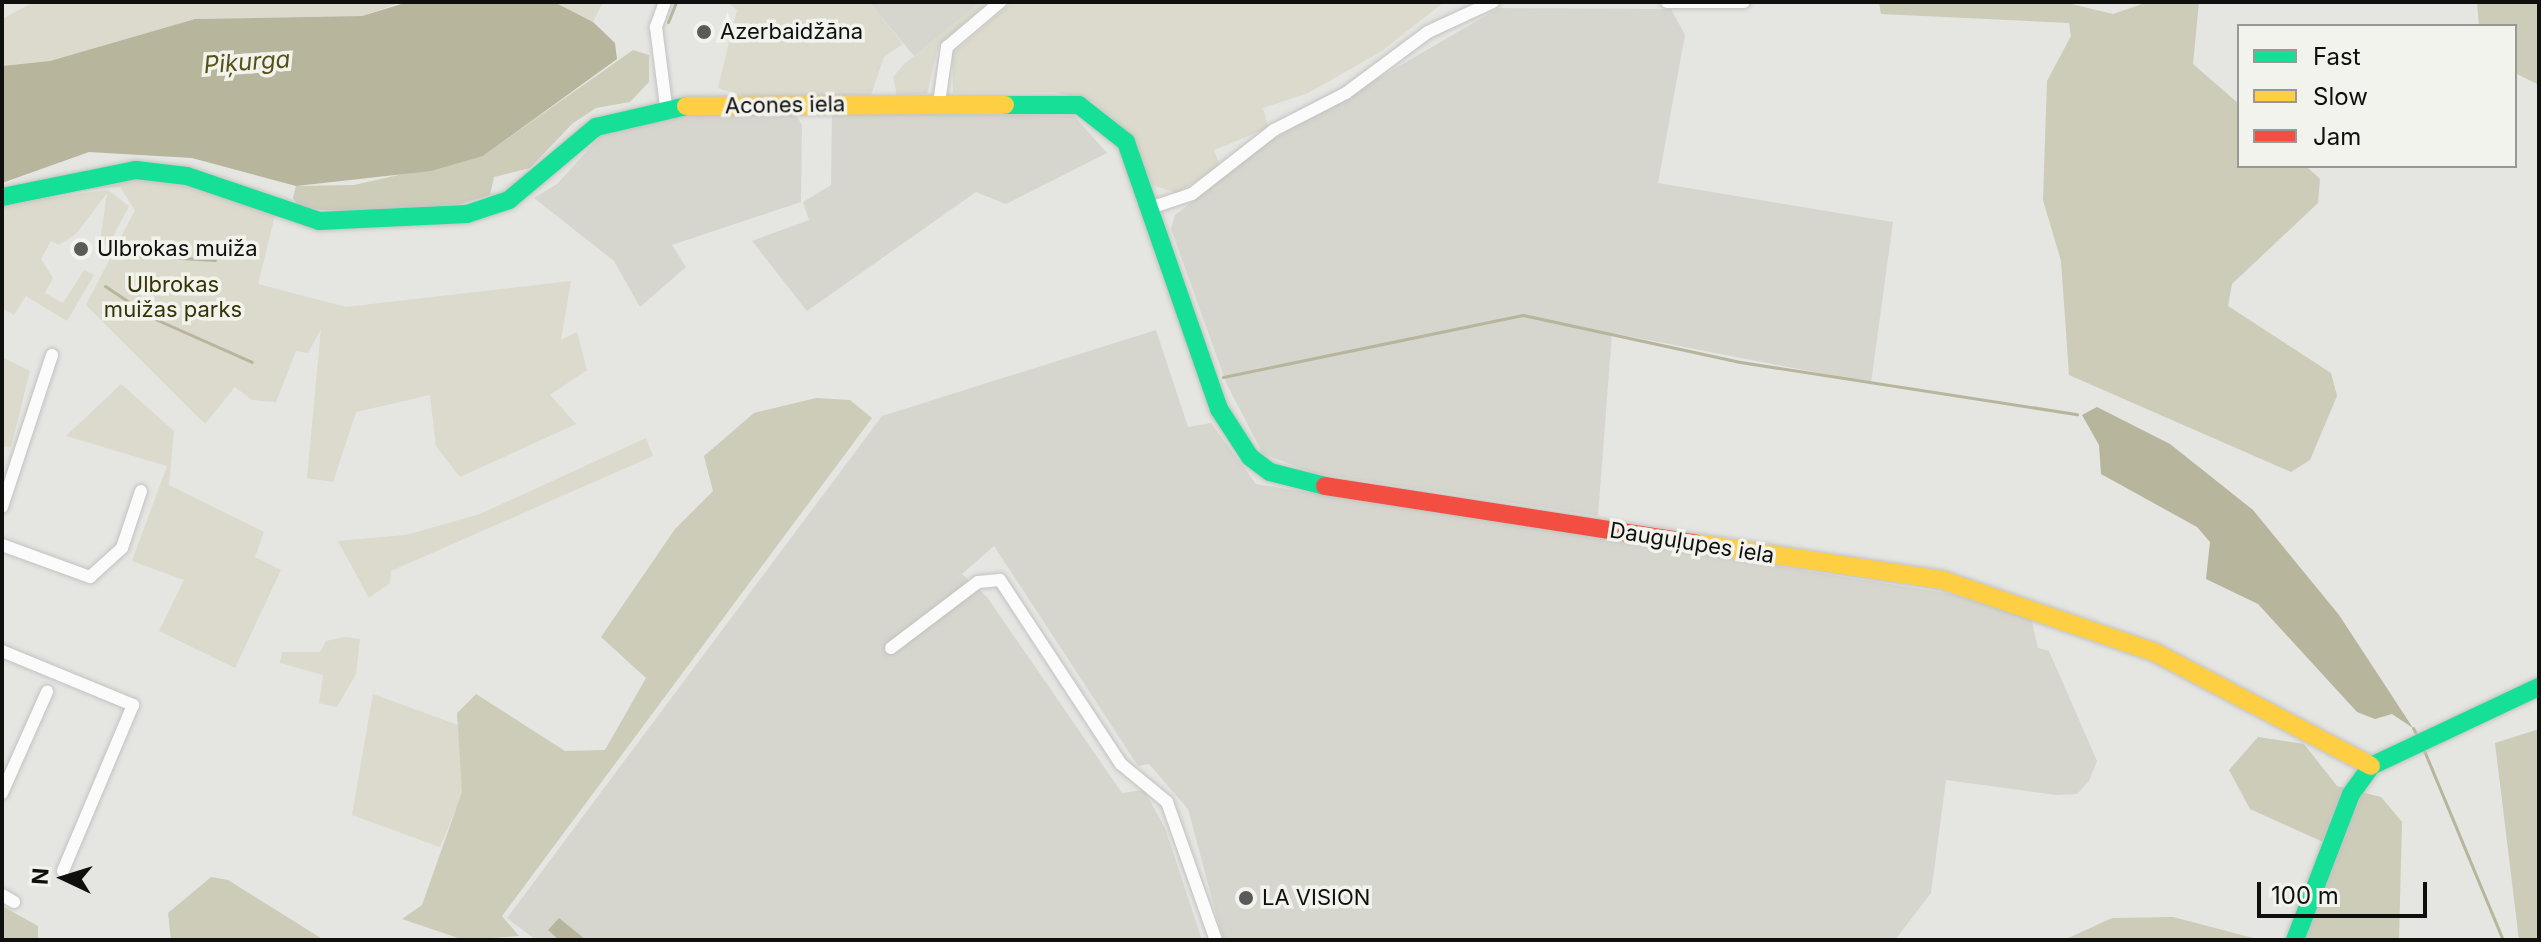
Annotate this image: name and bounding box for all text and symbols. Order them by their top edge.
place label: Azerbaidžāna [720,19,863,45]
marker: Azerbaidžāna [695,23,713,41]
legend [2237,24,2517,168]
text: Fast [2313,42,2361,71]
water label: Piķurga [203,45,291,79]
text: Slow [2313,82,2368,111]
street label: Acones iela [725,91,845,119]
text: Jam [2313,122,2361,151]
place label: Ulbrokas muiža [97,236,258,262]
marker: Ulbrokas muiža [72,240,90,258]
park label: Ulbrokas muižas parks [104,271,242,322]
street label: Dauguļupes iela [1608,517,1776,569]
north arrow [24,838,104,918]
scale bar [2261,866,2431,916]
text: N [27,867,54,886]
text: 100 m [2271,881,2339,910]
place label: LA VISION [1262,885,1370,911]
marker: LA VISION [1237,889,1255,907]

